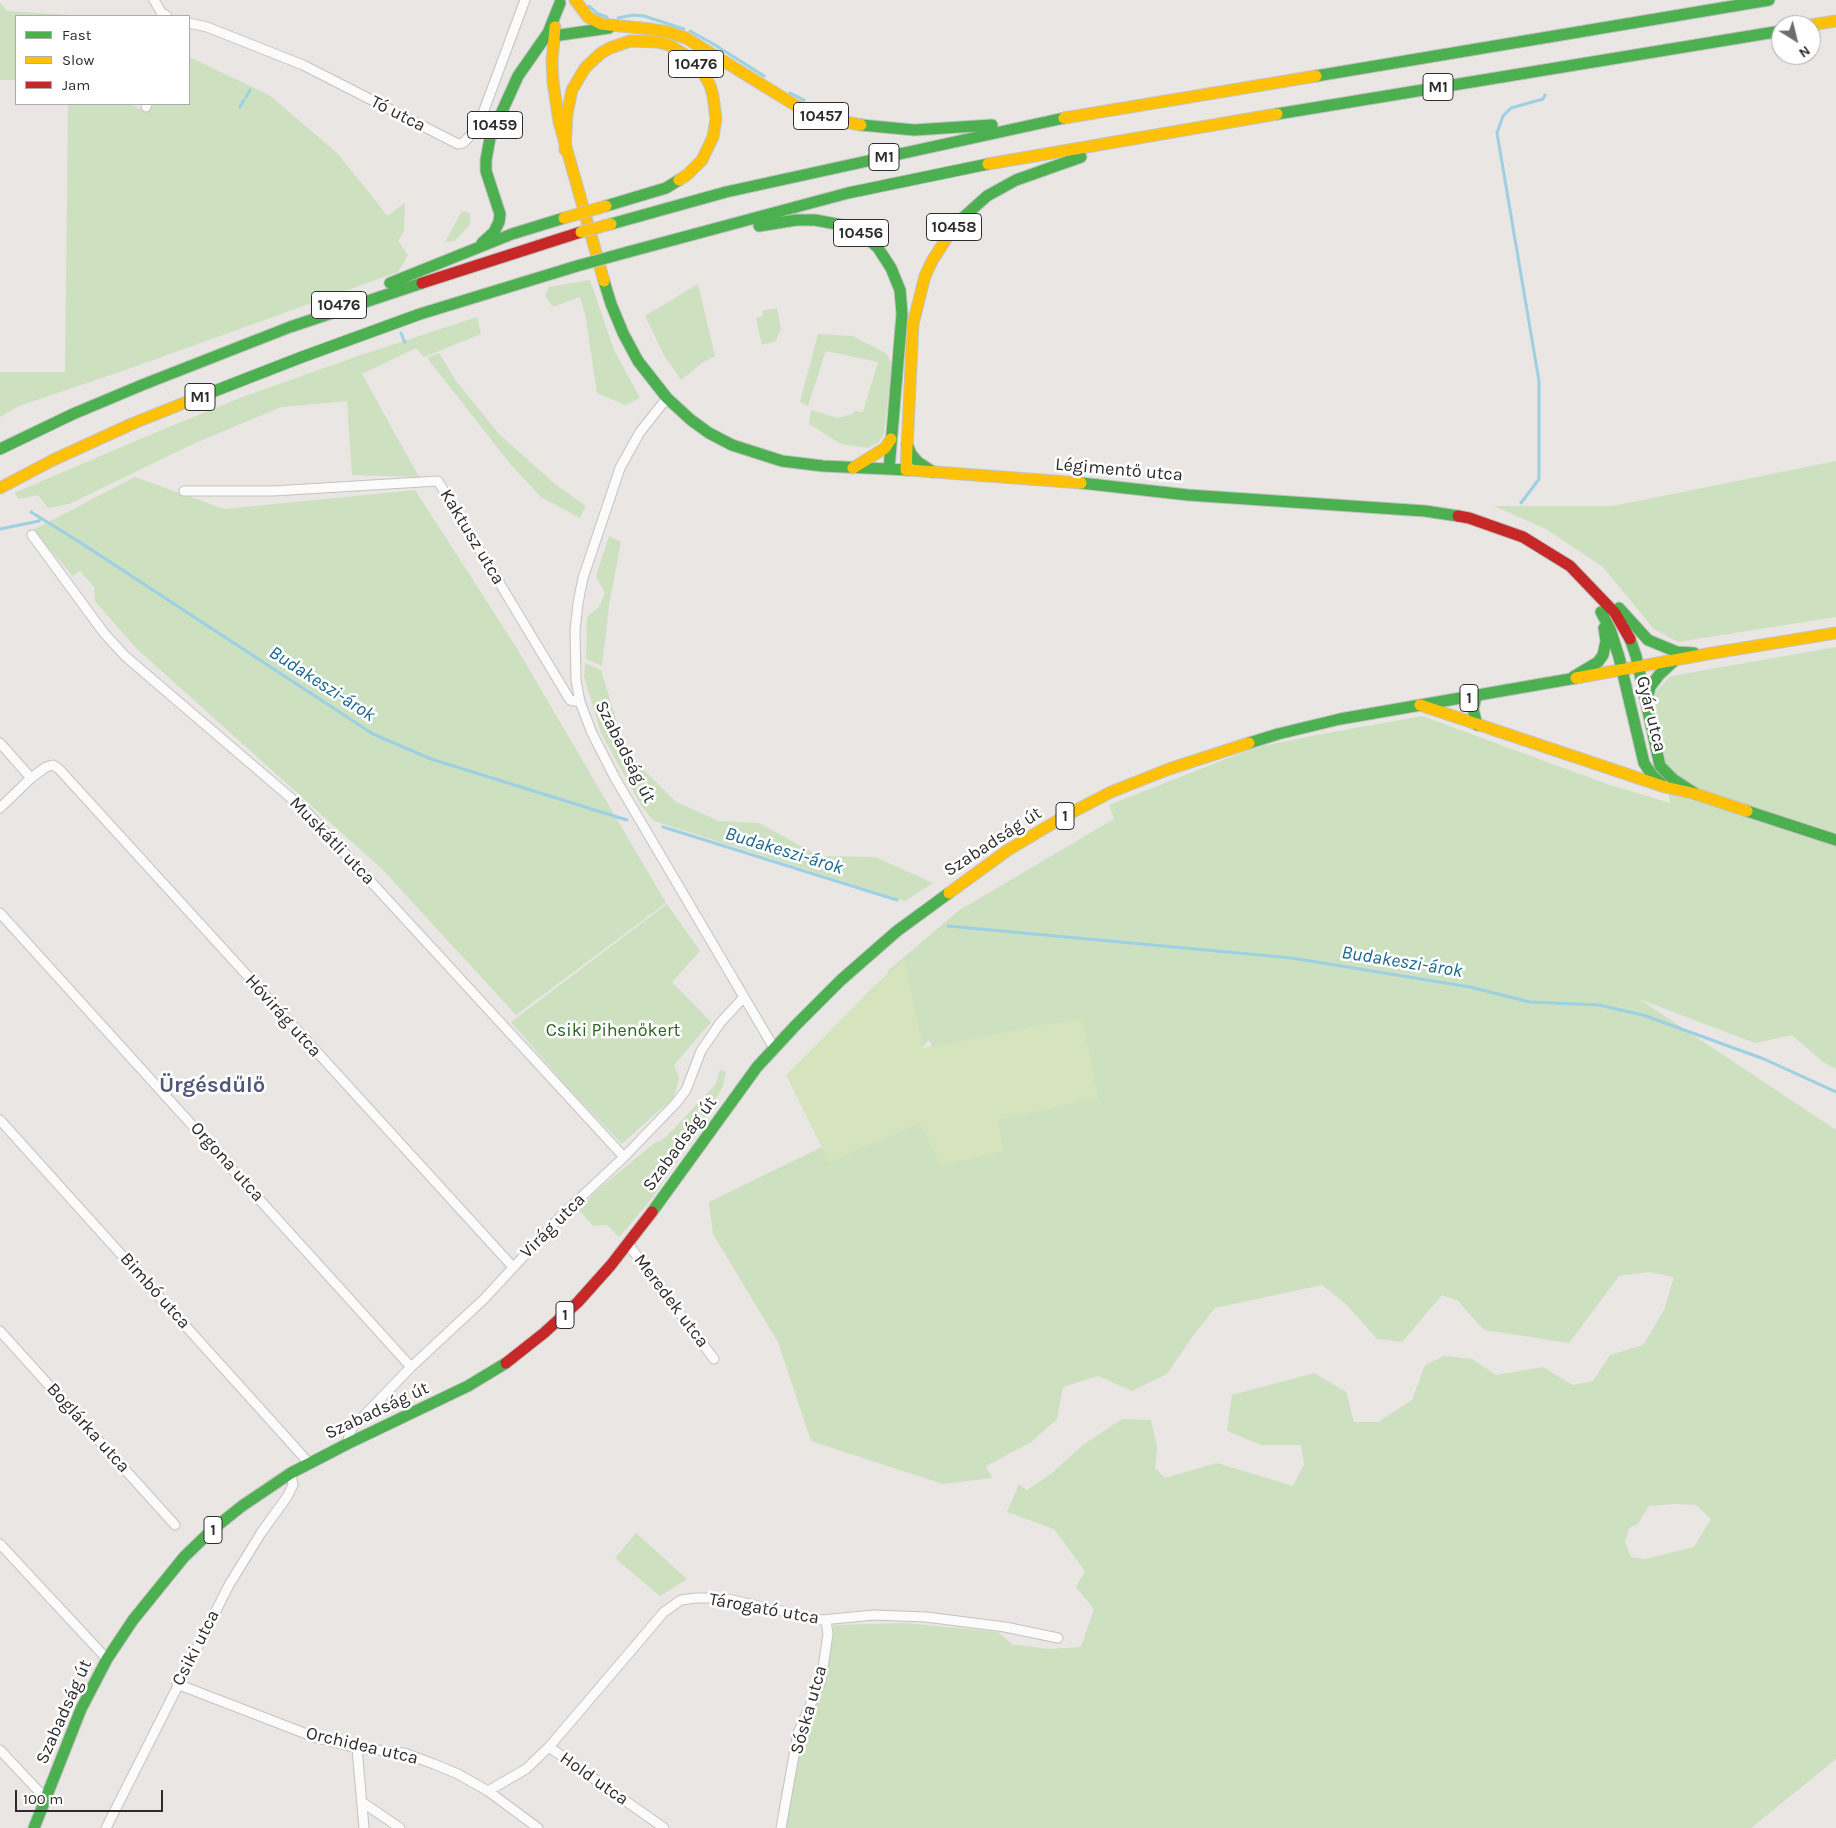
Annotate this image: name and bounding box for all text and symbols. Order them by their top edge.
legend [15,15,190,105]
north arrow [1771,15,1821,65]
text: Fast [62,26,91,44]
text: N [1795,42,1814,62]
text: Slow [62,51,94,69]
road number: 10476 [668,51,724,78]
road number: M1 [1423,74,1453,100]
text: Jam [62,76,90,94]
street label: Tó utca [367,91,429,137]
road number: 10457 [794,102,848,130]
road number: 10459 [468,112,522,138]
road number: M1 [869,144,899,170]
road number: 10458 [926,213,982,240]
road number: 10456 [834,220,888,247]
road number: 10476 [312,292,366,318]
road number: M1 [185,384,215,411]
street label: Légimentő utca [1054,454,1184,486]
street label: Kaktusz utca [435,485,509,589]
water label: Budakeszi-árok [264,641,380,727]
street label: Gyár utca [1631,674,1671,754]
road number: 1 [1460,684,1478,711]
street label: Szabadság út [590,697,660,807]
street label: Muskátli utca [285,793,379,889]
street label: Szabadság út [940,802,1046,882]
road number: 1 [1056,802,1074,829]
water label: Budakeszi-árok [722,822,846,880]
water label: Budakeszi-árok [1340,941,1464,983]
street label: Hóvirág utca [240,970,326,1062]
park label: Csiki Pihenőkert [546,1020,680,1042]
district label: Ürgésdűlő [159,1073,265,1099]
street label: Szabadság út [638,1092,722,1196]
street label: Orgona utca [186,1118,268,1206]
street label: Virág utca [516,1189,590,1263]
street label: Bimbó utca [115,1248,195,1334]
street label: Meredek utca [629,1250,713,1352]
road number: 1 [556,1302,574,1328]
street label: Boglárka utca [42,1378,134,1478]
street label: Szabadság út [322,1378,432,1444]
road number: 1 [204,1516,222,1544]
street label: Tárogató utca [707,1589,821,1629]
street label: Csiki utca [168,1606,224,1690]
street label: Szabadság út [31,1656,97,1768]
street label: Sóska utca [786,1663,832,1757]
street label: Orchidea utca [304,1723,420,1769]
street label: Hold utca [556,1748,632,1810]
scale bar [18,1780,165,1812]
text: 100 m [23,1790,63,1808]

